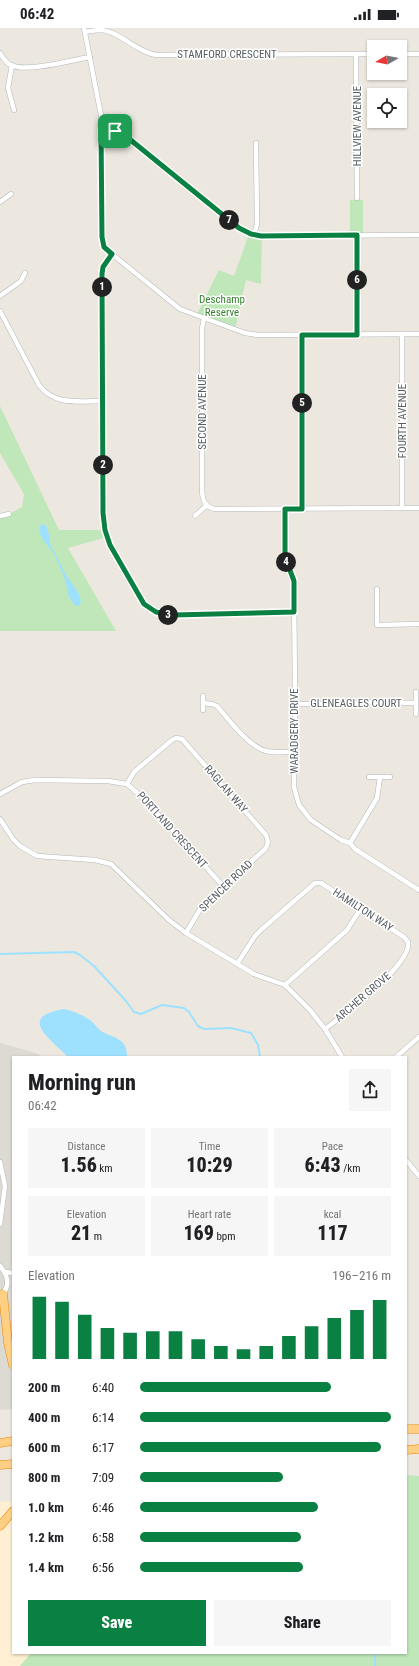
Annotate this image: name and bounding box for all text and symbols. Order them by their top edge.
text: 06:42 [20,5,54,23]
north arrow [367,40,407,80]
map controls [367,40,407,128]
street label: STAMFORD CRESCENT [177,48,277,61]
street label: HILLVIEW AVENUE [351,85,364,166]
button: locate [367,88,407,128]
pin [98,114,132,148]
icon: arrive [104,120,126,142]
pin: 7 [219,210,239,230]
text: 7 [226,213,232,226]
pin: 6 [347,270,367,290]
text: 6 [354,273,360,286]
pin: 1 [92,277,112,297]
text: 1 [99,280,105,293]
park label: Deschamp Reserve [199,293,245,319]
street label: SECOND AVENUE [196,374,209,450]
street label: FOURTH AVENUE [396,383,409,458]
pin: 5 [292,393,312,413]
text: 5 [299,396,305,409]
pin: 2 [93,455,113,475]
text: 2 [100,458,106,471]
pin: 4 [276,552,296,572]
text: 4 [283,555,289,568]
pin: 3 [158,605,178,625]
text: 3 [165,608,171,621]
street label: WARADGERY DRIVE [288,688,301,774]
street label: GLENEAGLES COURT [310,697,402,710]
street label: RAGLAN WAY [202,762,251,816]
street label: PORTLAND CRESCENT [134,789,210,871]
street label: SPENCER ROAD [197,857,255,915]
street label: HAMILTON WAY [330,886,396,934]
street label: ARCHER GROVE [332,969,394,1025]
button: share [349,1069,391,1111]
text: Morning run [28,1070,136,1095]
text: 06:42 [28,1098,57,1113]
text: Distance [68,1140,105,1153]
text: Time [199,1140,220,1153]
text: Pace [322,1140,343,1153]
text: 1.56 [60,1153,97,1177]
text: 10:29 [186,1153,233,1177]
text: 6:43 [304,1153,341,1177]
text: km [97,1162,113,1175]
text: /km [341,1162,361,1175]
text: Elevation [67,1208,106,1221]
text: Heart rate [188,1208,231,1221]
text: kcal [324,1208,341,1221]
text: 21 [71,1221,91,1245]
text: 169 [183,1221,214,1245]
text: 117 [317,1221,348,1245]
text: m [91,1230,102,1243]
text: bpm [214,1230,236,1243]
text: Elevation [28,1268,75,1283]
text: 196–216 m [332,1268,391,1283]
text: 200 m [28,1380,60,1395]
text: 6:40 [92,1380,114,1395]
text: 400 m [28,1410,60,1425]
text: 6:14 [92,1410,114,1425]
text: 600 m [28,1440,60,1455]
text: 6:17 [92,1440,114,1455]
text: 800 m [28,1470,60,1485]
text: 7:09 [92,1470,114,1485]
text: 1.0 km [28,1500,64,1515]
text: 6:46 [92,1500,114,1515]
text: 1.2 km [28,1530,64,1545]
text: 6:58 [92,1530,114,1545]
text: 1.4 km [28,1560,64,1575]
text: 6:56 [92,1560,114,1575]
button: Save [28,1600,206,1646]
button: Share [214,1600,391,1646]

